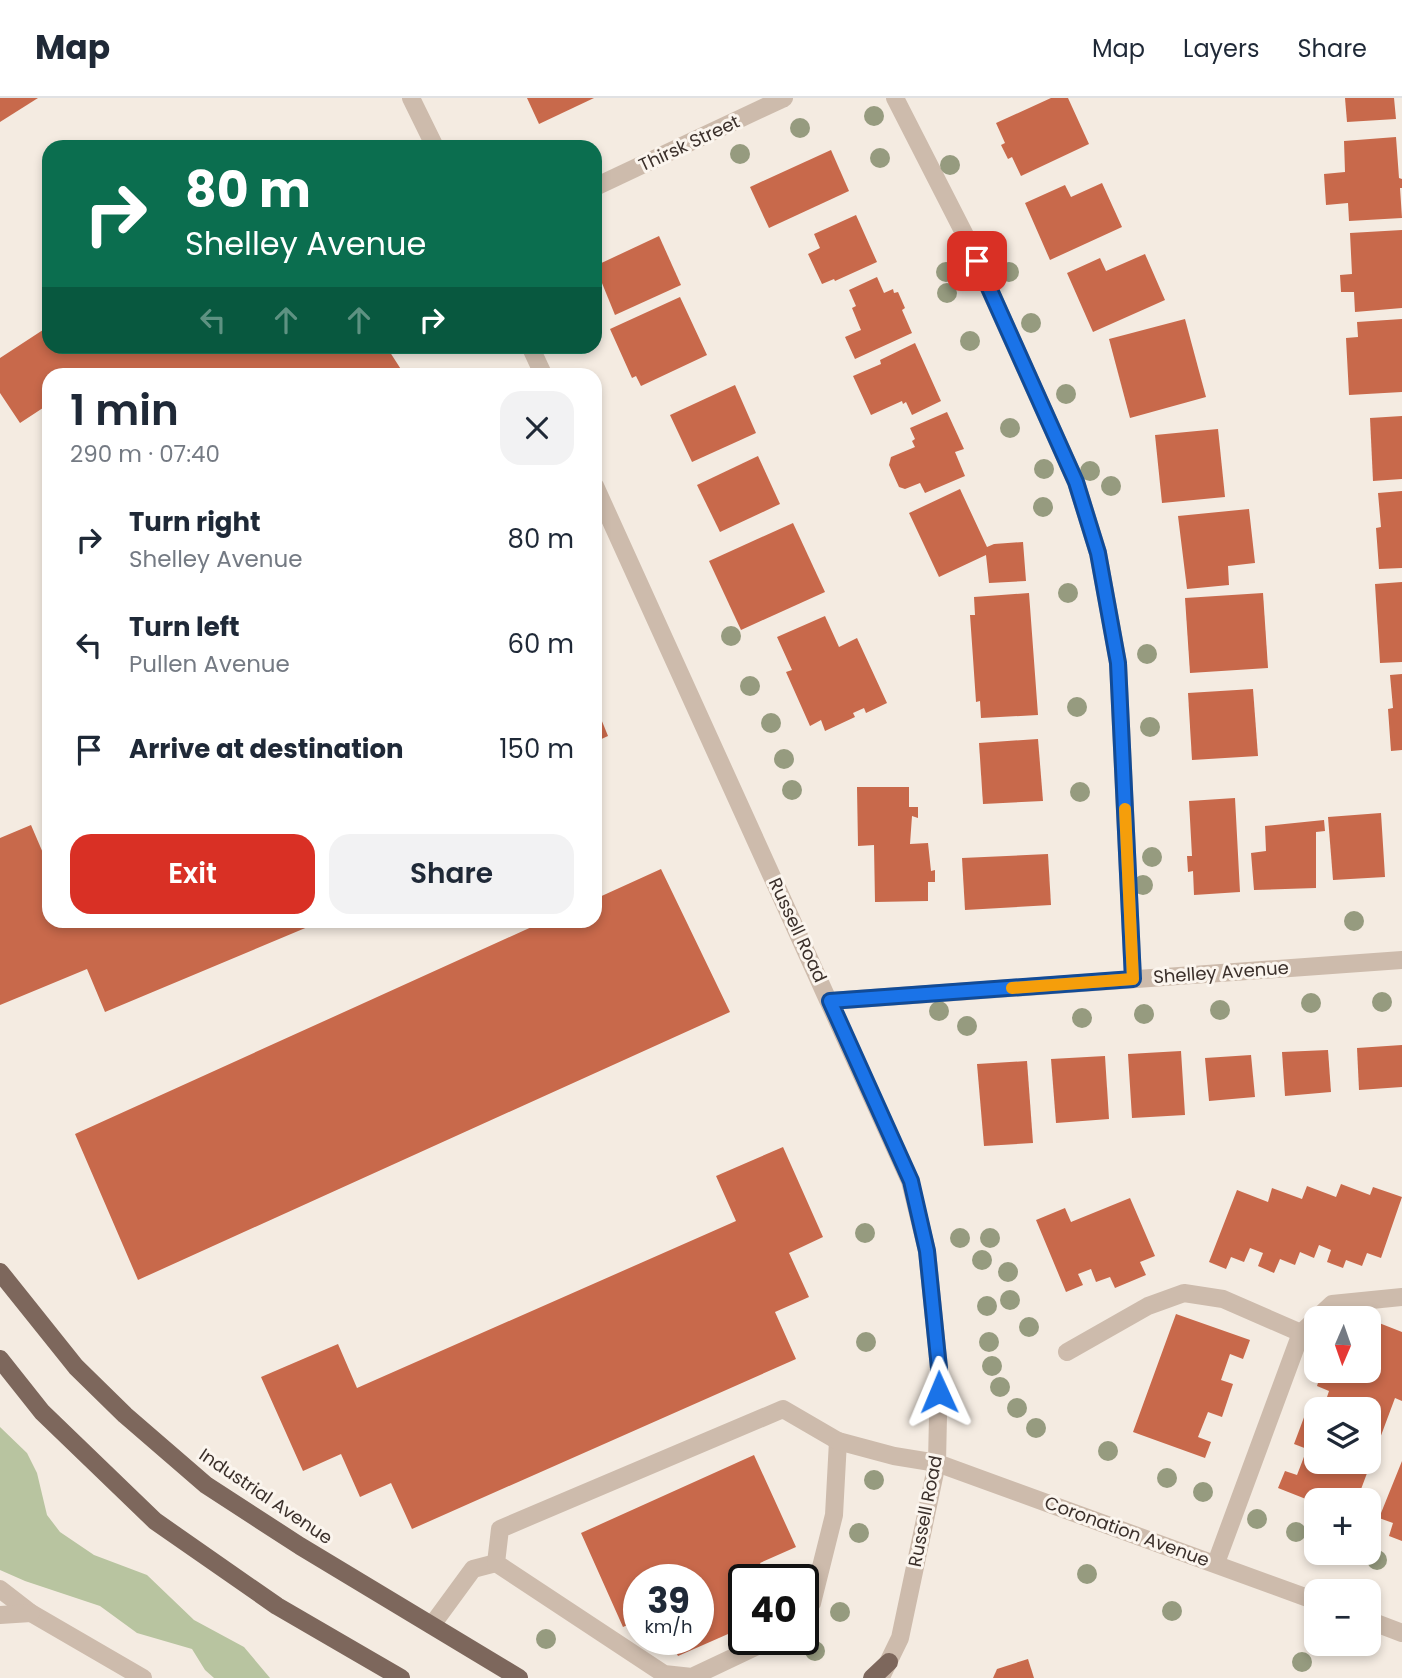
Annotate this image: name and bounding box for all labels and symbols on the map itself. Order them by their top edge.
street label: Thirsk Street [635,109,743,177]
pin [947,231,1007,291]
street label: Russell Road [763,874,833,986]
street label: Shelley Avenue [1152,955,1290,989]
north arrow [1304,1306,1381,1382]
position arrow [902,1355,976,1429]
street label: Industrial Avenue [194,1442,338,1550]
street label: Russell Road [902,1453,948,1569]
street label: Coronation Avenue [1041,1490,1213,1572]
speed limit sign: 40 [728,1564,819,1655]

